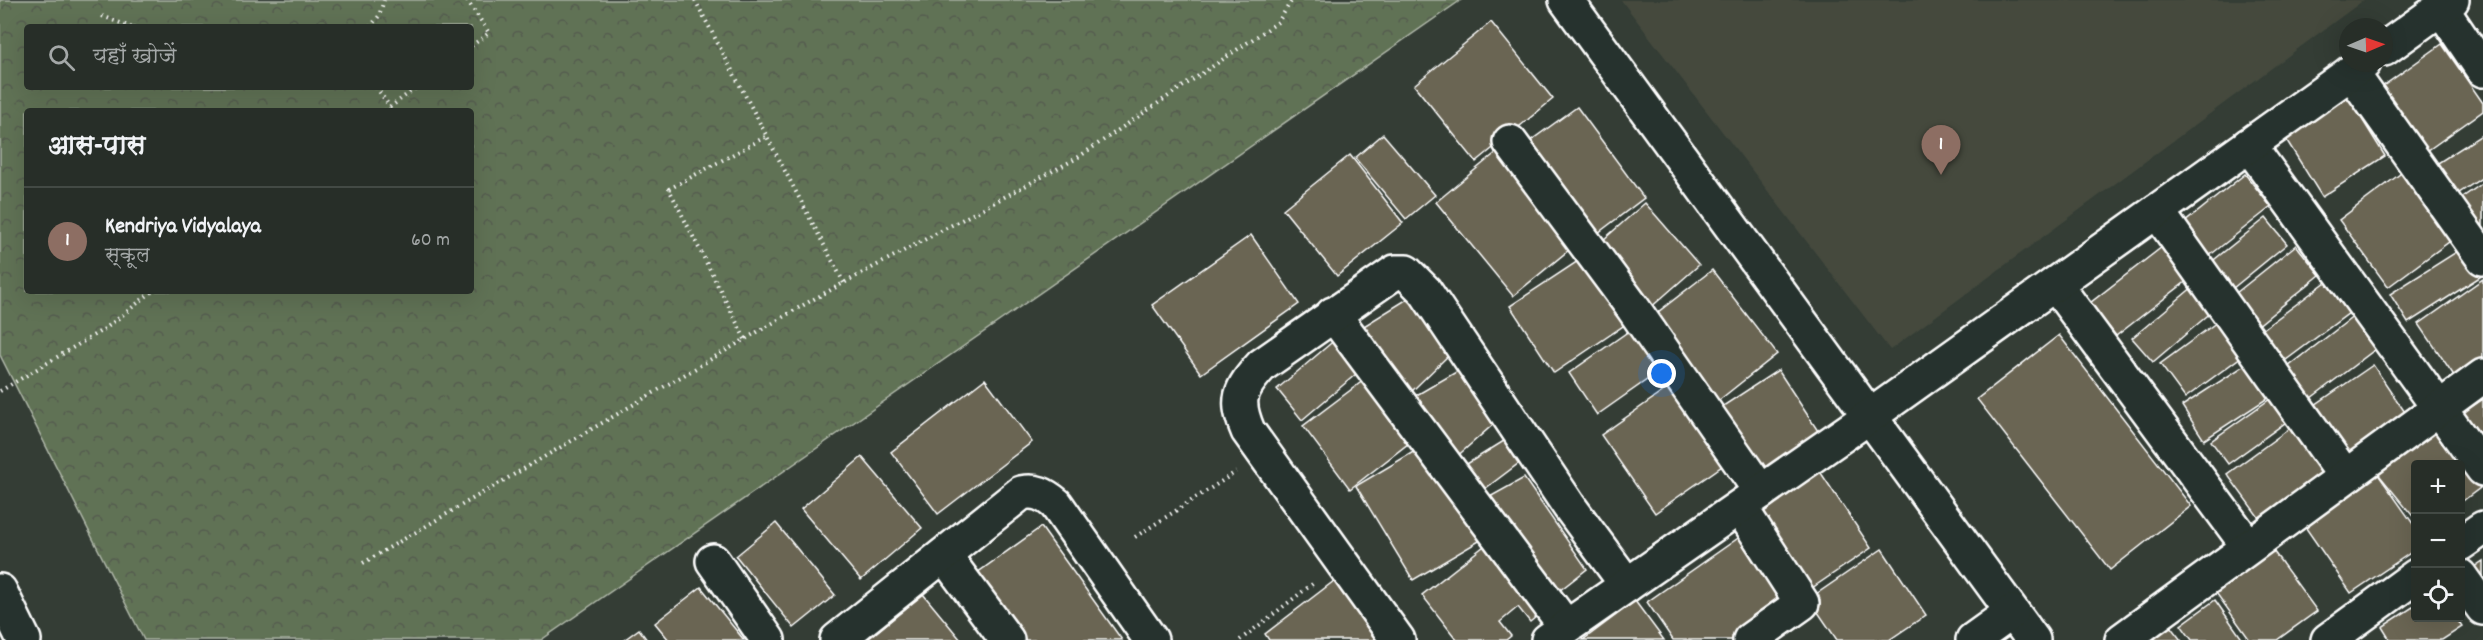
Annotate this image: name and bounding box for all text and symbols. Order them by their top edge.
north arrow [2339,18,2393,72]
search box [24,24,474,90]
icon: search [45,41,78,74]
text: यहाँ खोजें [93,42,176,73]
pin: 1 [1922,126,1960,175]
text: आस-पास [48,129,145,166]
text: Kendriya Vidyalaya [105,212,261,243]
text: 1 [65,227,70,255]
text: 60 m [411,227,450,255]
text: स्कूल [105,243,150,271]
your location [1647,359,1676,388]
map controls [2411,460,2465,622]
button: + [2411,460,2465,514]
button: − [2411,514,2465,568]
button: locate [2411,568,2465,622]

